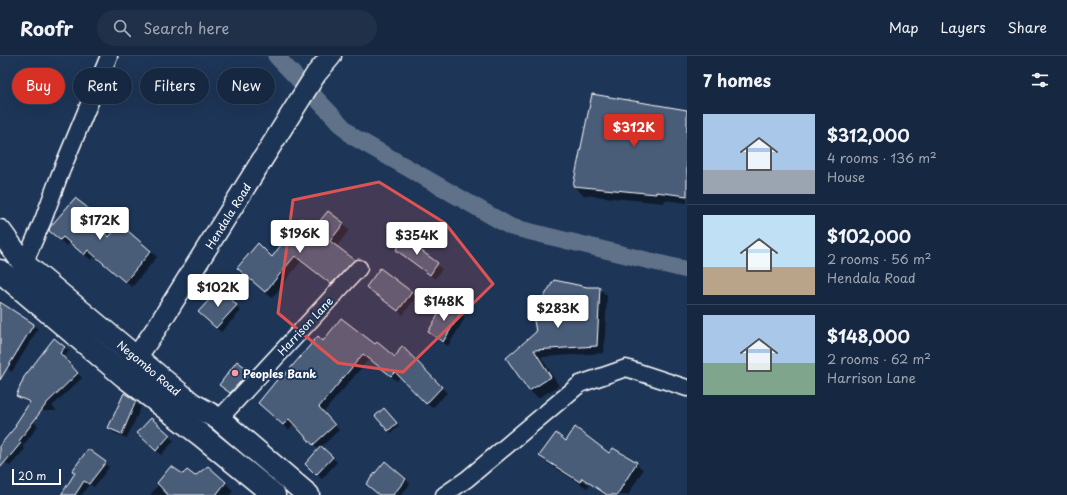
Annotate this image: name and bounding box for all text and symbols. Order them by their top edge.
search box [97,10,377,46]
text: Roofr [20,14,73,42]
text: Search here [143,16,229,39]
icon: search [111,17,133,39]
text: Map [889,17,919,38]
text: Layers [941,17,986,38]
text: Share [1008,17,1047,38]
text: 7 homes [703,67,771,93]
chip: Buy [12,68,65,104]
chip: Rent [73,68,132,104]
chip: Filters [140,68,209,104]
chip: New [217,68,275,104]
icon: filters [1029,69,1051,91]
pin: $312K [606,114,662,148]
text: $312K [613,117,655,136]
text: $312,000 [827,122,910,148]
icon: home [735,130,783,178]
text: 4 rooms · 136 m² [827,148,937,167]
text: House [827,167,865,186]
street label: Hendala Road [201,180,255,252]
pin: $172K [72,207,128,241]
text: $172K [80,210,120,229]
pin: $196K [272,220,328,254]
pin: $354K [389,222,445,256]
text: $196K [280,223,320,242]
text: $102,000 [827,223,911,249]
text: $354K [395,225,439,244]
icon: home [735,231,783,279]
text: 2 rooms · 56 m² [827,249,931,268]
text: Hendala Road [827,268,916,287]
pin: $102K [190,274,246,308]
text: $102K [197,277,239,296]
pin: $148K [416,288,472,322]
text: $148K [424,291,464,310]
street label: Harrison Lane [273,293,337,359]
pin: $283K [530,295,586,329]
text: $283K [536,298,580,317]
text: $148,000 [827,323,910,349]
icon: home [735,331,783,379]
street label: Negombo Road [113,336,185,400]
text: 2 rooms · 62 m² [827,349,931,368]
place label: Peoples Bank [243,365,317,382]
marker: Peoples Bank [230,368,240,378]
text: Harrison Lane [827,368,916,387]
scale bar [12,467,61,486]
text: 20 m [18,467,46,484]

